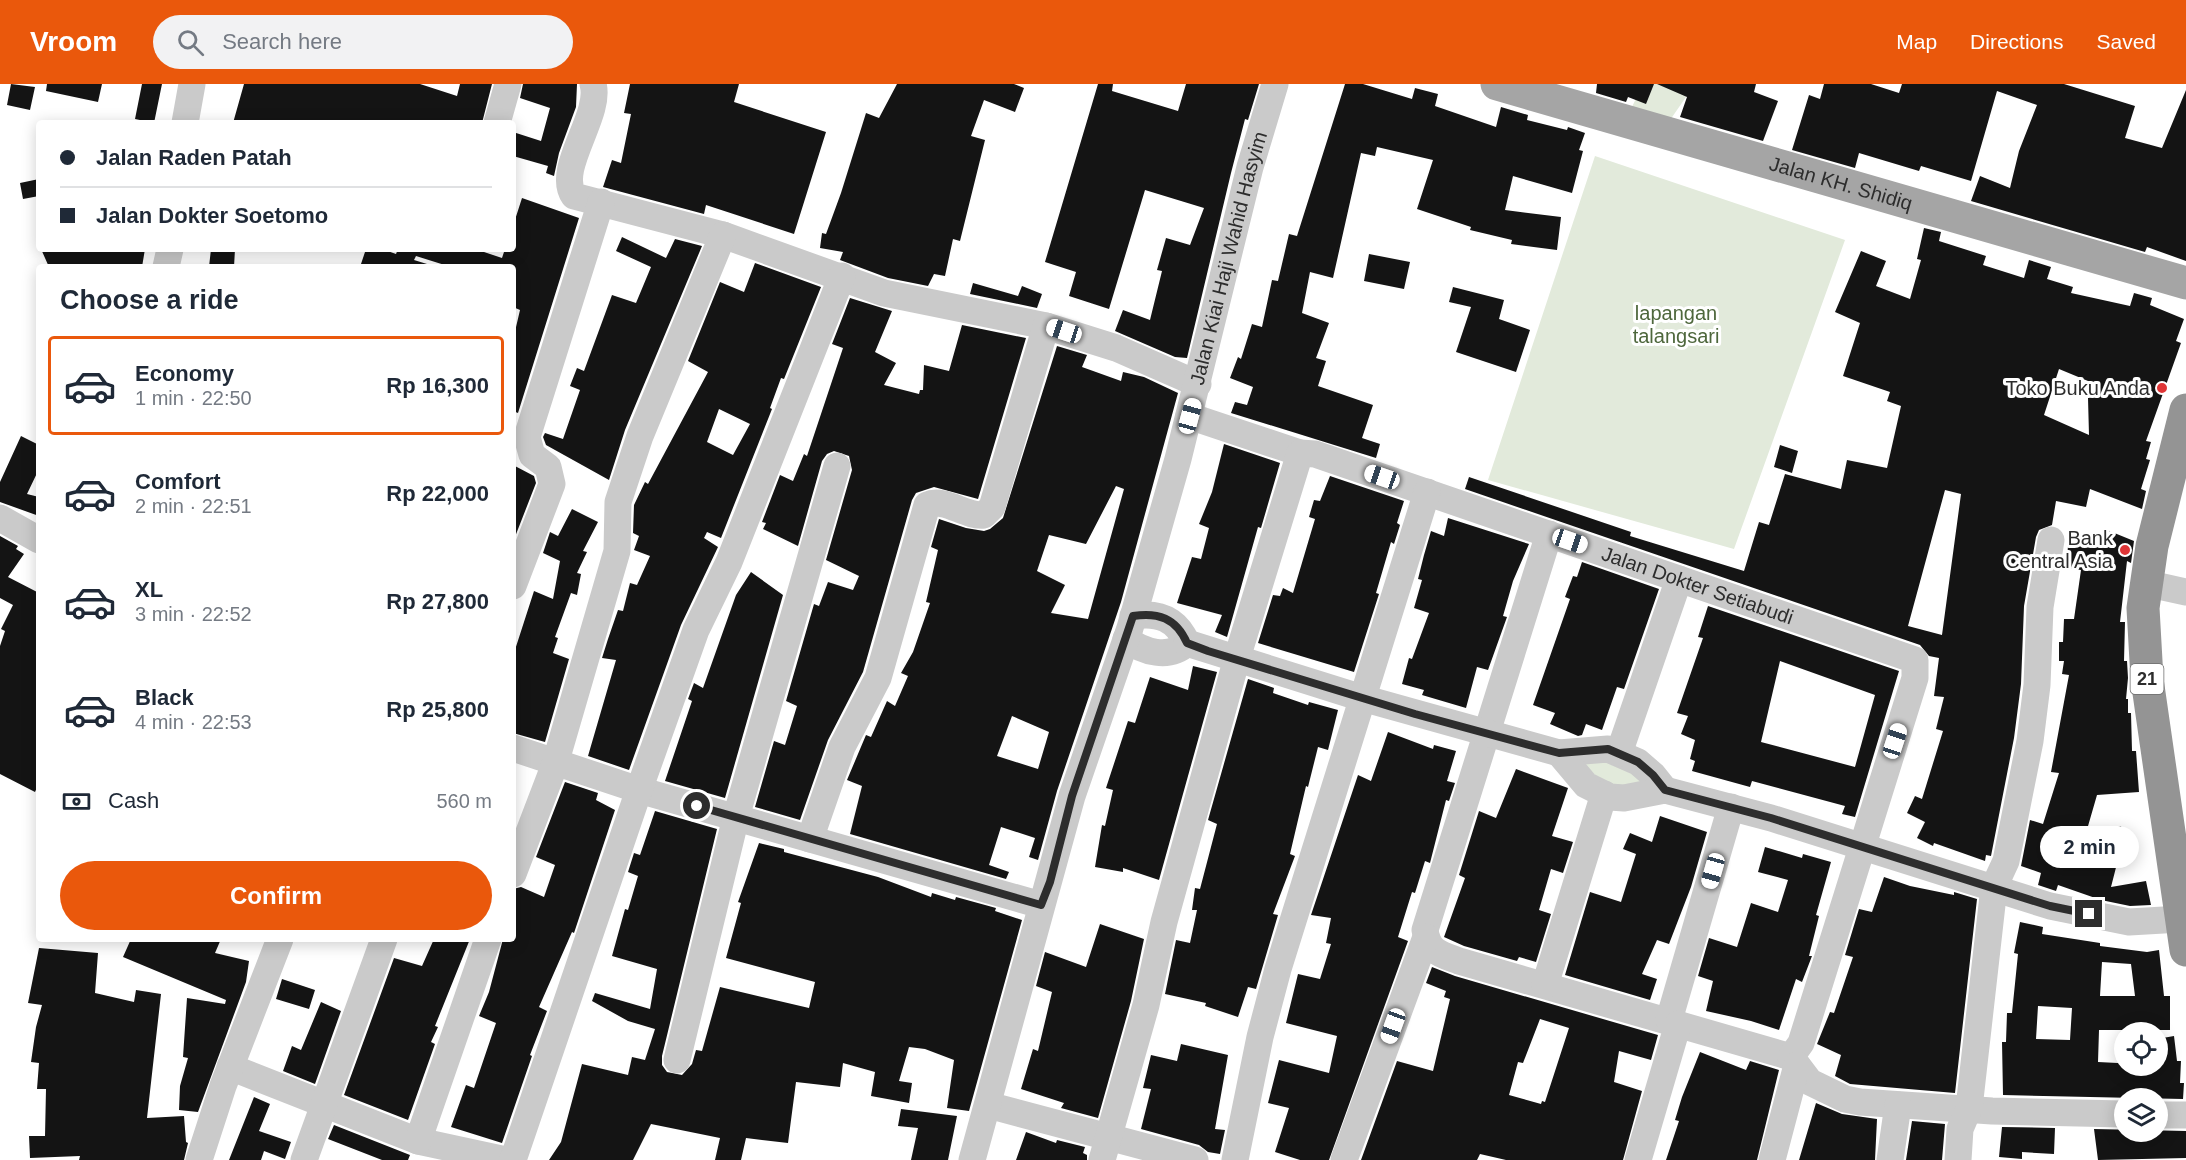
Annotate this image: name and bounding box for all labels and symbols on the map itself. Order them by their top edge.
street label: Jalan Kiai Haji Wahid Hasyim [1186,129,1271,387]
street label: Jalan KH. Shidiq [1767,152,1915,214]
park label: lapangan talangsari [1633,302,1719,347]
car [1044,317,1084,345]
place label: Toko Buku Anda [2005,377,2151,399]
marker: Toko Buku Anda [2155,381,2169,395]
car [1177,396,1203,436]
car [1362,463,1402,491]
car [1550,527,1590,555]
place label: Bank Central Asia [2005,527,2114,572]
street label: Jalan Dokter Setiabudi [1599,542,1796,628]
marker: Bank Central Asia [2118,543,2132,557]
road number: 21 [2130,664,2164,694]
car [1881,721,1909,761]
route start [683,792,710,819]
callout: 2 min [2040,827,2138,869]
car [1699,851,1727,891]
route end [2075,900,2102,927]
car [1378,1006,1408,1046]

